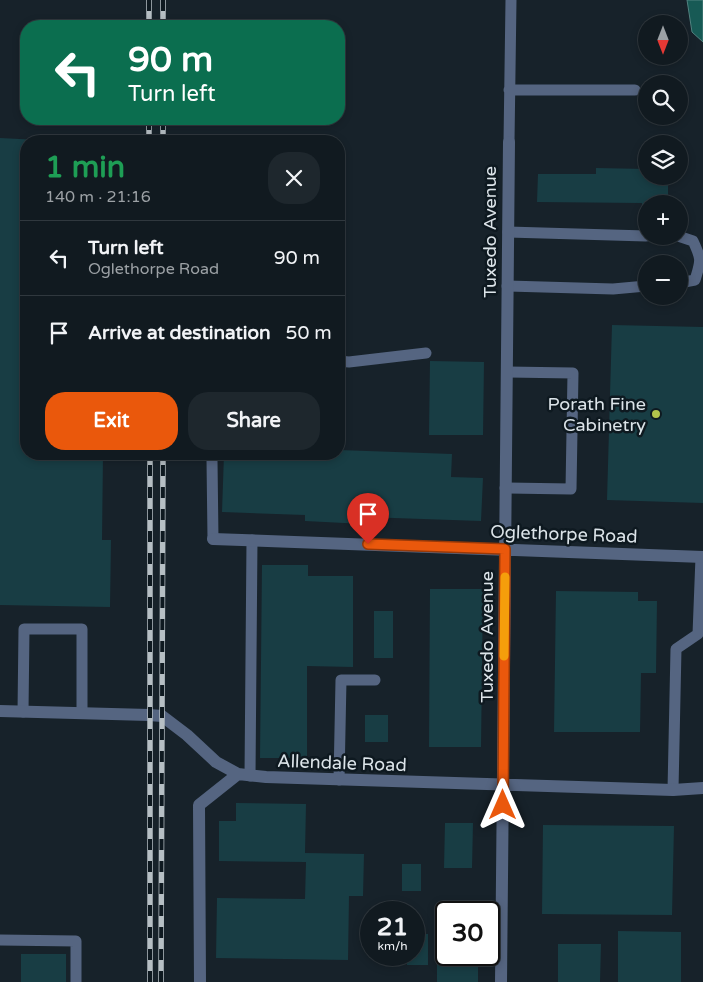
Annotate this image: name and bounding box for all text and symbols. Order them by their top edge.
north arrow [638,15,688,65]
map controls [638,15,688,305]
text: 90 m [128,39,213,81]
icon: left [45,40,110,105]
button: search [638,75,688,125]
text: Turn left [128,81,216,107]
button: layers [638,135,688,185]
text: 1 min [45,149,125,186]
button: close [268,152,320,204]
street label: Tuxedo Avenue [479,166,501,298]
text: 140 m · 21:16 [45,187,151,207]
button: + [638,195,688,245]
text: Turn left [88,237,164,259]
icon: left [45,244,73,272]
text: 90 m [274,247,320,269]
button: − [638,255,688,305]
text: Oglethorpe Road [88,259,219,279]
icon: arrive [45,319,73,347]
text: Arrive at destination [88,322,271,344]
text: 50 m [286,322,332,344]
button: Exit [45,392,178,450]
button: Share [188,392,320,450]
place label: Porath Fine Cabinetry [548,393,646,436]
marker: Porath Fine Cabinetry [650,408,662,420]
pin [347,493,389,544]
icon: arrive [354,500,382,528]
street label: Oglethorpe Road [490,520,638,548]
street label: Tuxedo Avenue [476,571,498,703]
street label: Allendale Road [277,750,407,776]
position arrow [476,778,528,830]
speed limit sign: 30 [435,901,500,966]
text: 21 [377,912,408,942]
text: km/h [377,939,408,953]

